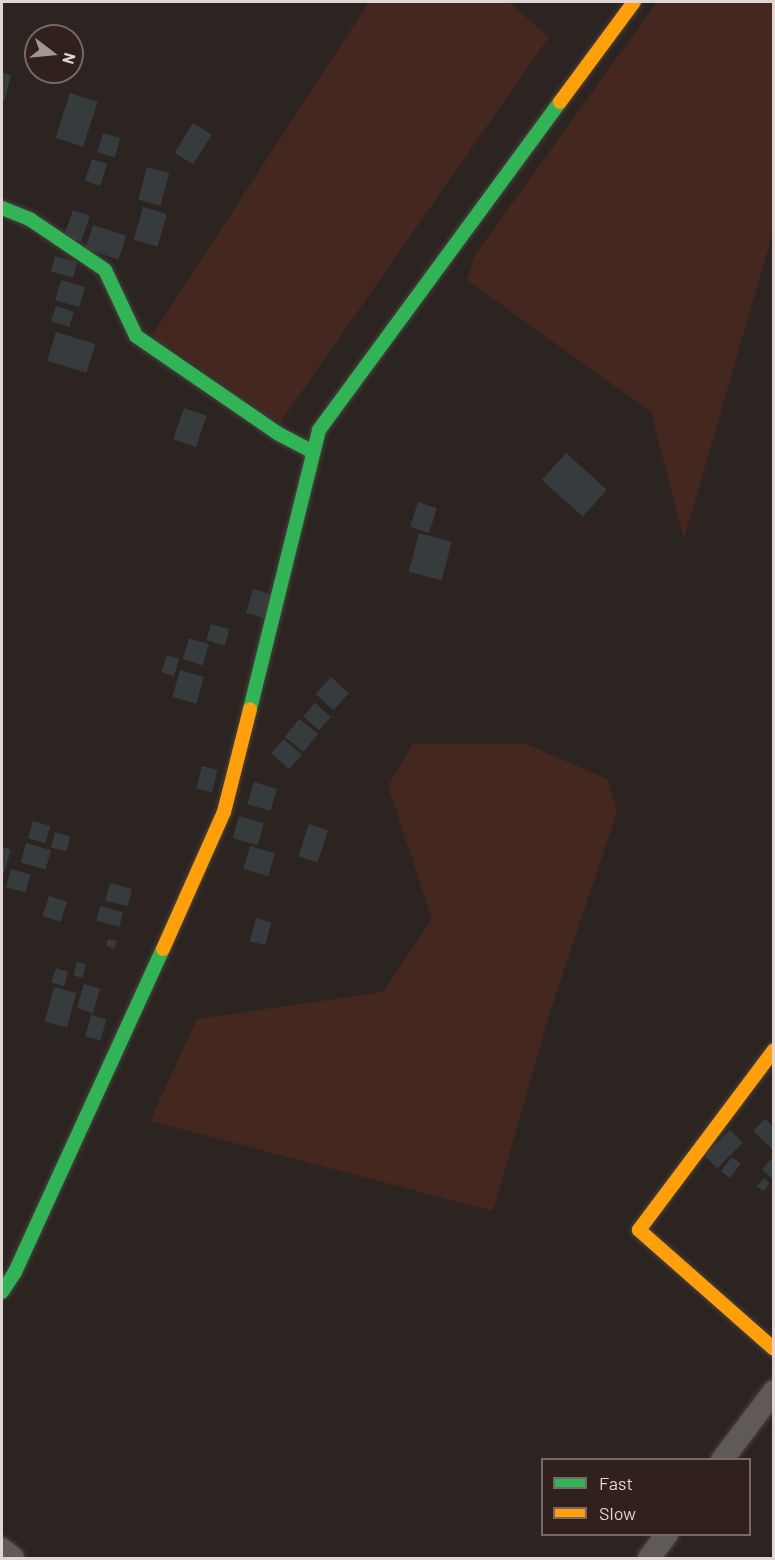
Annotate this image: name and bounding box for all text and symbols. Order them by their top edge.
north arrow [24,24,84,84]
text: N [59,51,80,66]
legend [541,1458,751,1536]
text: Fast [599,1472,633,1494]
text: Slow [599,1502,636,1524]

